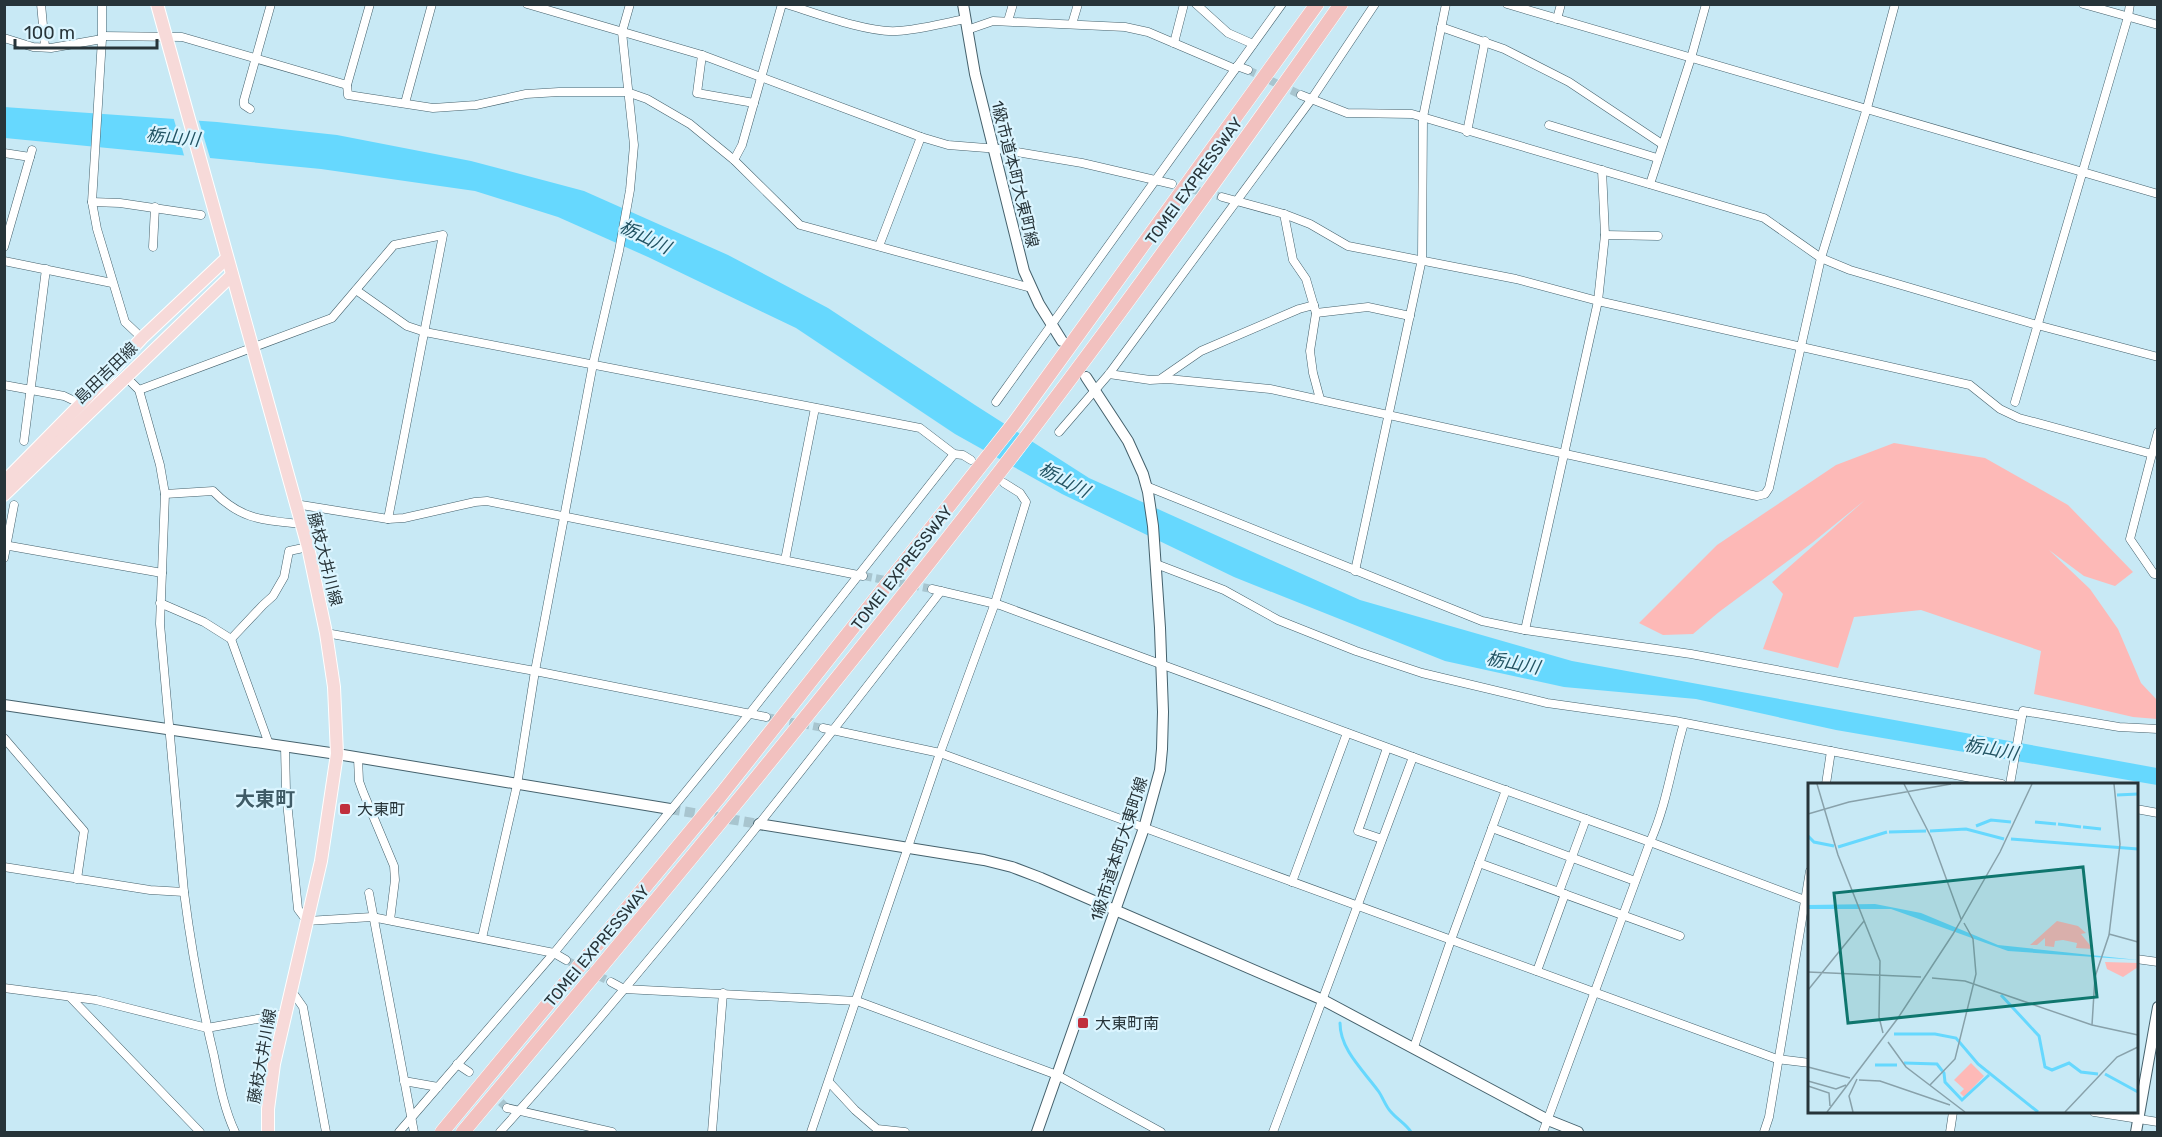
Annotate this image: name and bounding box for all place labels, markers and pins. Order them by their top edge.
place label: 大東町 [357,800,405,819]
marker: 大東町 [338,802,352,816]
place label: 大東町南 [1095,1014,1159,1033]
marker: 大東町南 [1076,1016,1090,1030]

